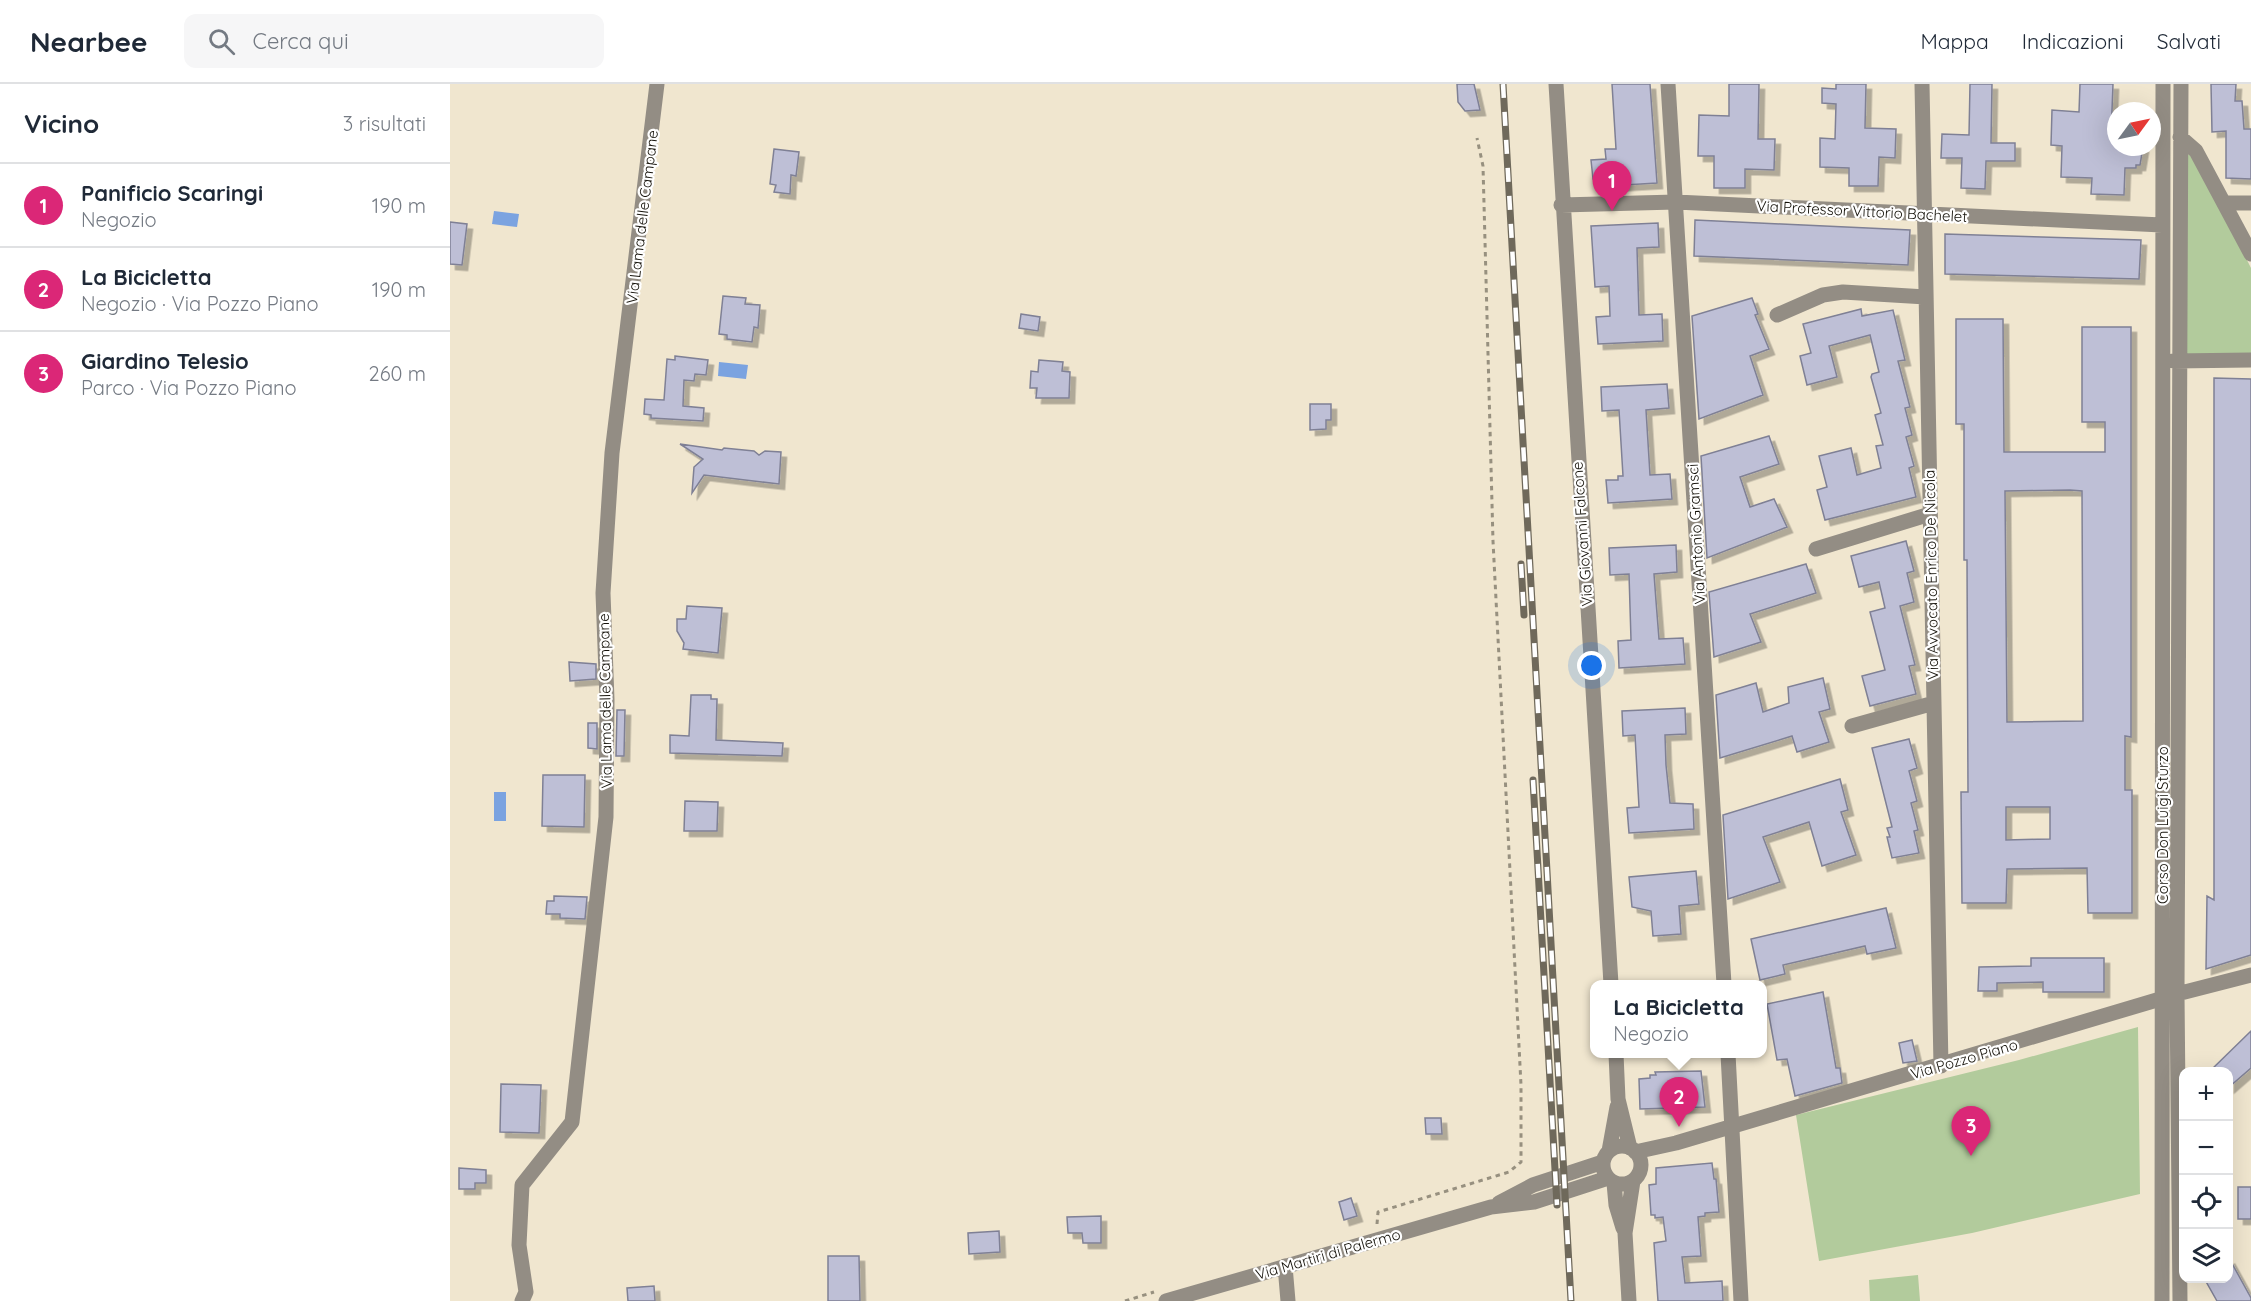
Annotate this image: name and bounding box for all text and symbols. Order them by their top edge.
search box [184,14,604,68]
text: Nearbee [30,24,148,59]
icon: search [205,25,238,58]
text: Cerca qui [253,27,349,55]
text: Mappa [1920,28,1989,54]
text: Indicazioni [2022,28,2124,54]
text: Salvati [2157,28,2221,54]
north arrow [2107,102,2161,156]
text: Vicino [24,107,99,140]
text: 3 risultati [343,111,426,136]
street label: Via Lama delle Campane [622,129,662,305]
pin: 1 [1592,162,1632,211]
text: Panificio Scaringi [81,179,263,207]
text: 1 [40,193,47,218]
text: 190 m [372,193,426,218]
street label: Via Professor Vittorio Bachelet [1756,196,1968,226]
text: Negozio [81,207,157,232]
text: La Bicicletta [81,263,212,291]
text: 2 [38,277,49,302]
text: 190 m [372,277,426,302]
text: Negozio · Via Pozzo Piano [81,291,319,316]
text: Giardino Telesio [81,347,249,375]
text: 3 [38,361,49,386]
text: 260 m [369,361,426,386]
text: Parco · Via Pozzo Piano [81,375,297,400]
street label: Via Giovanni Falcone [1567,461,1597,607]
street label: Via Antonio Gramsci [1683,463,1709,605]
street label: Via Avvocato Enrico De Nicola [1920,470,1942,680]
street label: Via Lama delle Campane [594,613,616,789]
your location [1577,651,1606,680]
street label: Corso Don Luigi Sturzo [2153,746,2172,904]
popup [1590,980,1767,1058]
text: La Bicicletta [1613,993,1744,1021]
text: Negozio [1613,1021,1689,1046]
street label: Via Pozzo Piano [1908,1035,2020,1083]
map controls [2179,1067,2233,1283]
button: + [2179,1067,2233,1121]
pin: 2 [1660,1078,1698,1127]
pin: 3 [1952,1106,1990,1156]
button: − [2179,1121,2233,1175]
button: locate [2179,1175,2233,1229]
street label: Via Martiri di Palermo [1253,1224,1403,1284]
button: layers [2179,1229,2233,1283]

